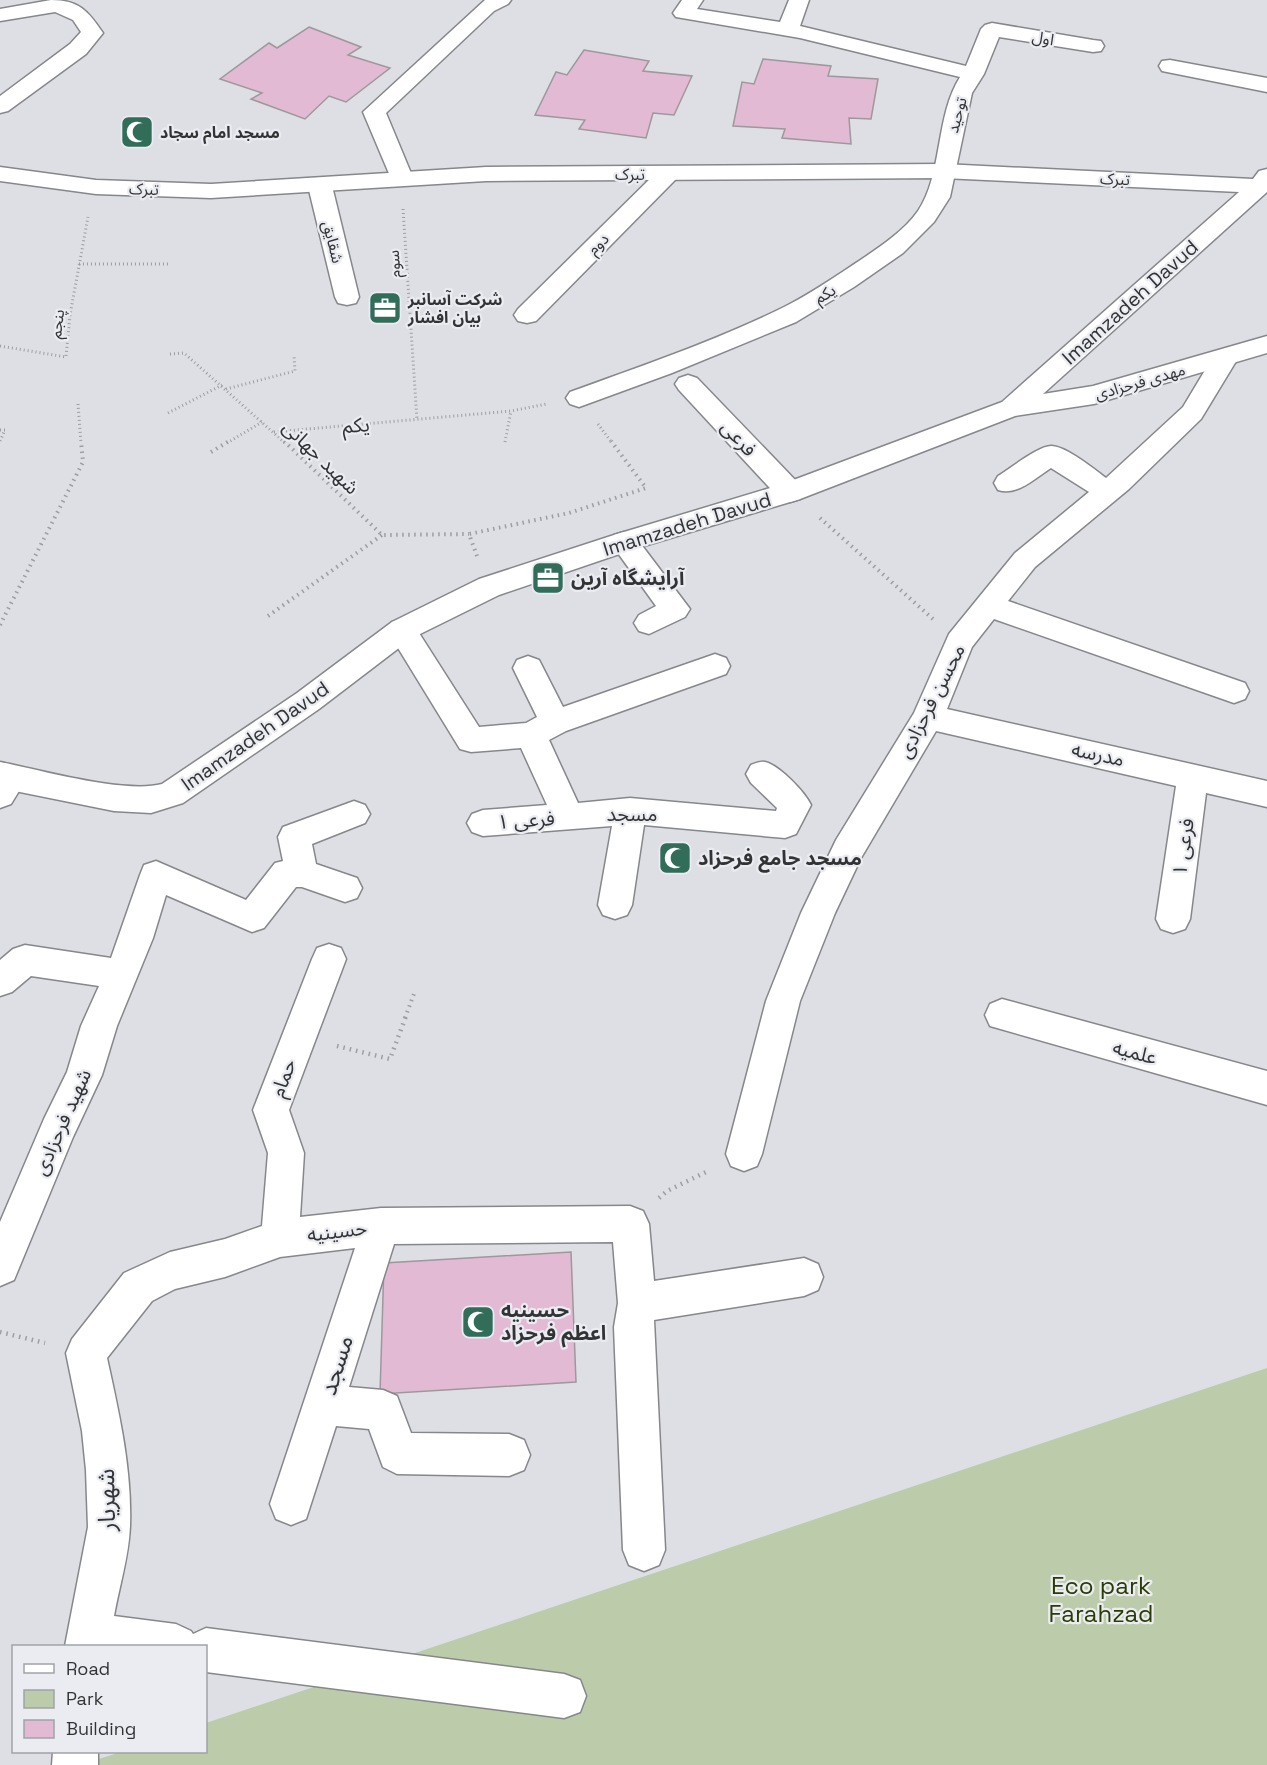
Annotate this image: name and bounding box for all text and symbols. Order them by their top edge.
street label: اول [1030,26,1056,50]
street label: توحید [942,94,972,135]
mosque icon: مسجد امام سجاد [119,114,155,150]
place label: مسجد امام سجاد [160,122,280,144]
street label: تبرک [615,164,645,185]
street label: تبرک [1099,168,1131,190]
street label: تبرک [129,178,160,200]
street label: شقایق [318,219,348,265]
street label: دوم [583,229,615,261]
street label: Imamzadeh Davud [1056,234,1204,370]
street label: سوم [383,249,407,279]
street label: یکم [810,279,841,310]
place label: شرکت آسانبر بیان افشار [407,289,502,328]
office icon: شرکت آسانبر بیان افشار [367,290,403,326]
street label: پنجم [45,308,71,340]
street label: مهدی فرحزادی [1092,359,1188,405]
street label: یکم [341,411,371,441]
street label: شهید جهانی [277,414,365,500]
street label: فرعی [715,414,763,462]
street label: Imamzadeh Davud [600,486,774,562]
office icon: آرایشگاه آرین [530,560,566,596]
place label: آرایشگاه آرین [571,565,685,591]
street label: محسن فرحزادی [891,640,971,762]
street label: Imamzadeh Davud [176,675,334,797]
street label: مدرسه [1069,736,1127,772]
street label: مسجد [607,801,657,827]
street label: فرعی ۱ [496,805,556,835]
street label: فرعی ۱ [1166,817,1200,877]
mosque icon: مسجد جامع فرحزاد [657,840,693,876]
place label: مسجد جامع فرحزاد [698,845,862,873]
street label: علمیه [1110,1034,1160,1070]
street label: حمام [264,1055,304,1101]
street label: شهید فرحزادی [27,1065,97,1179]
street label: حسینیه [305,1214,369,1248]
place label: حسینیه اعظم فرحزاد [501,1297,606,1348]
mosque icon: حسینیه اعظم فرحزاد [460,1304,496,1340]
street label: مسجد [312,1331,360,1399]
street label: شهریار [90,1468,122,1533]
park label: Eco park Farahzad [1048,1570,1154,1629]
legend [12,1645,207,1753]
text: Road [66,1657,110,1680]
text: Park [66,1687,104,1710]
text: Building [66,1717,136,1740]

